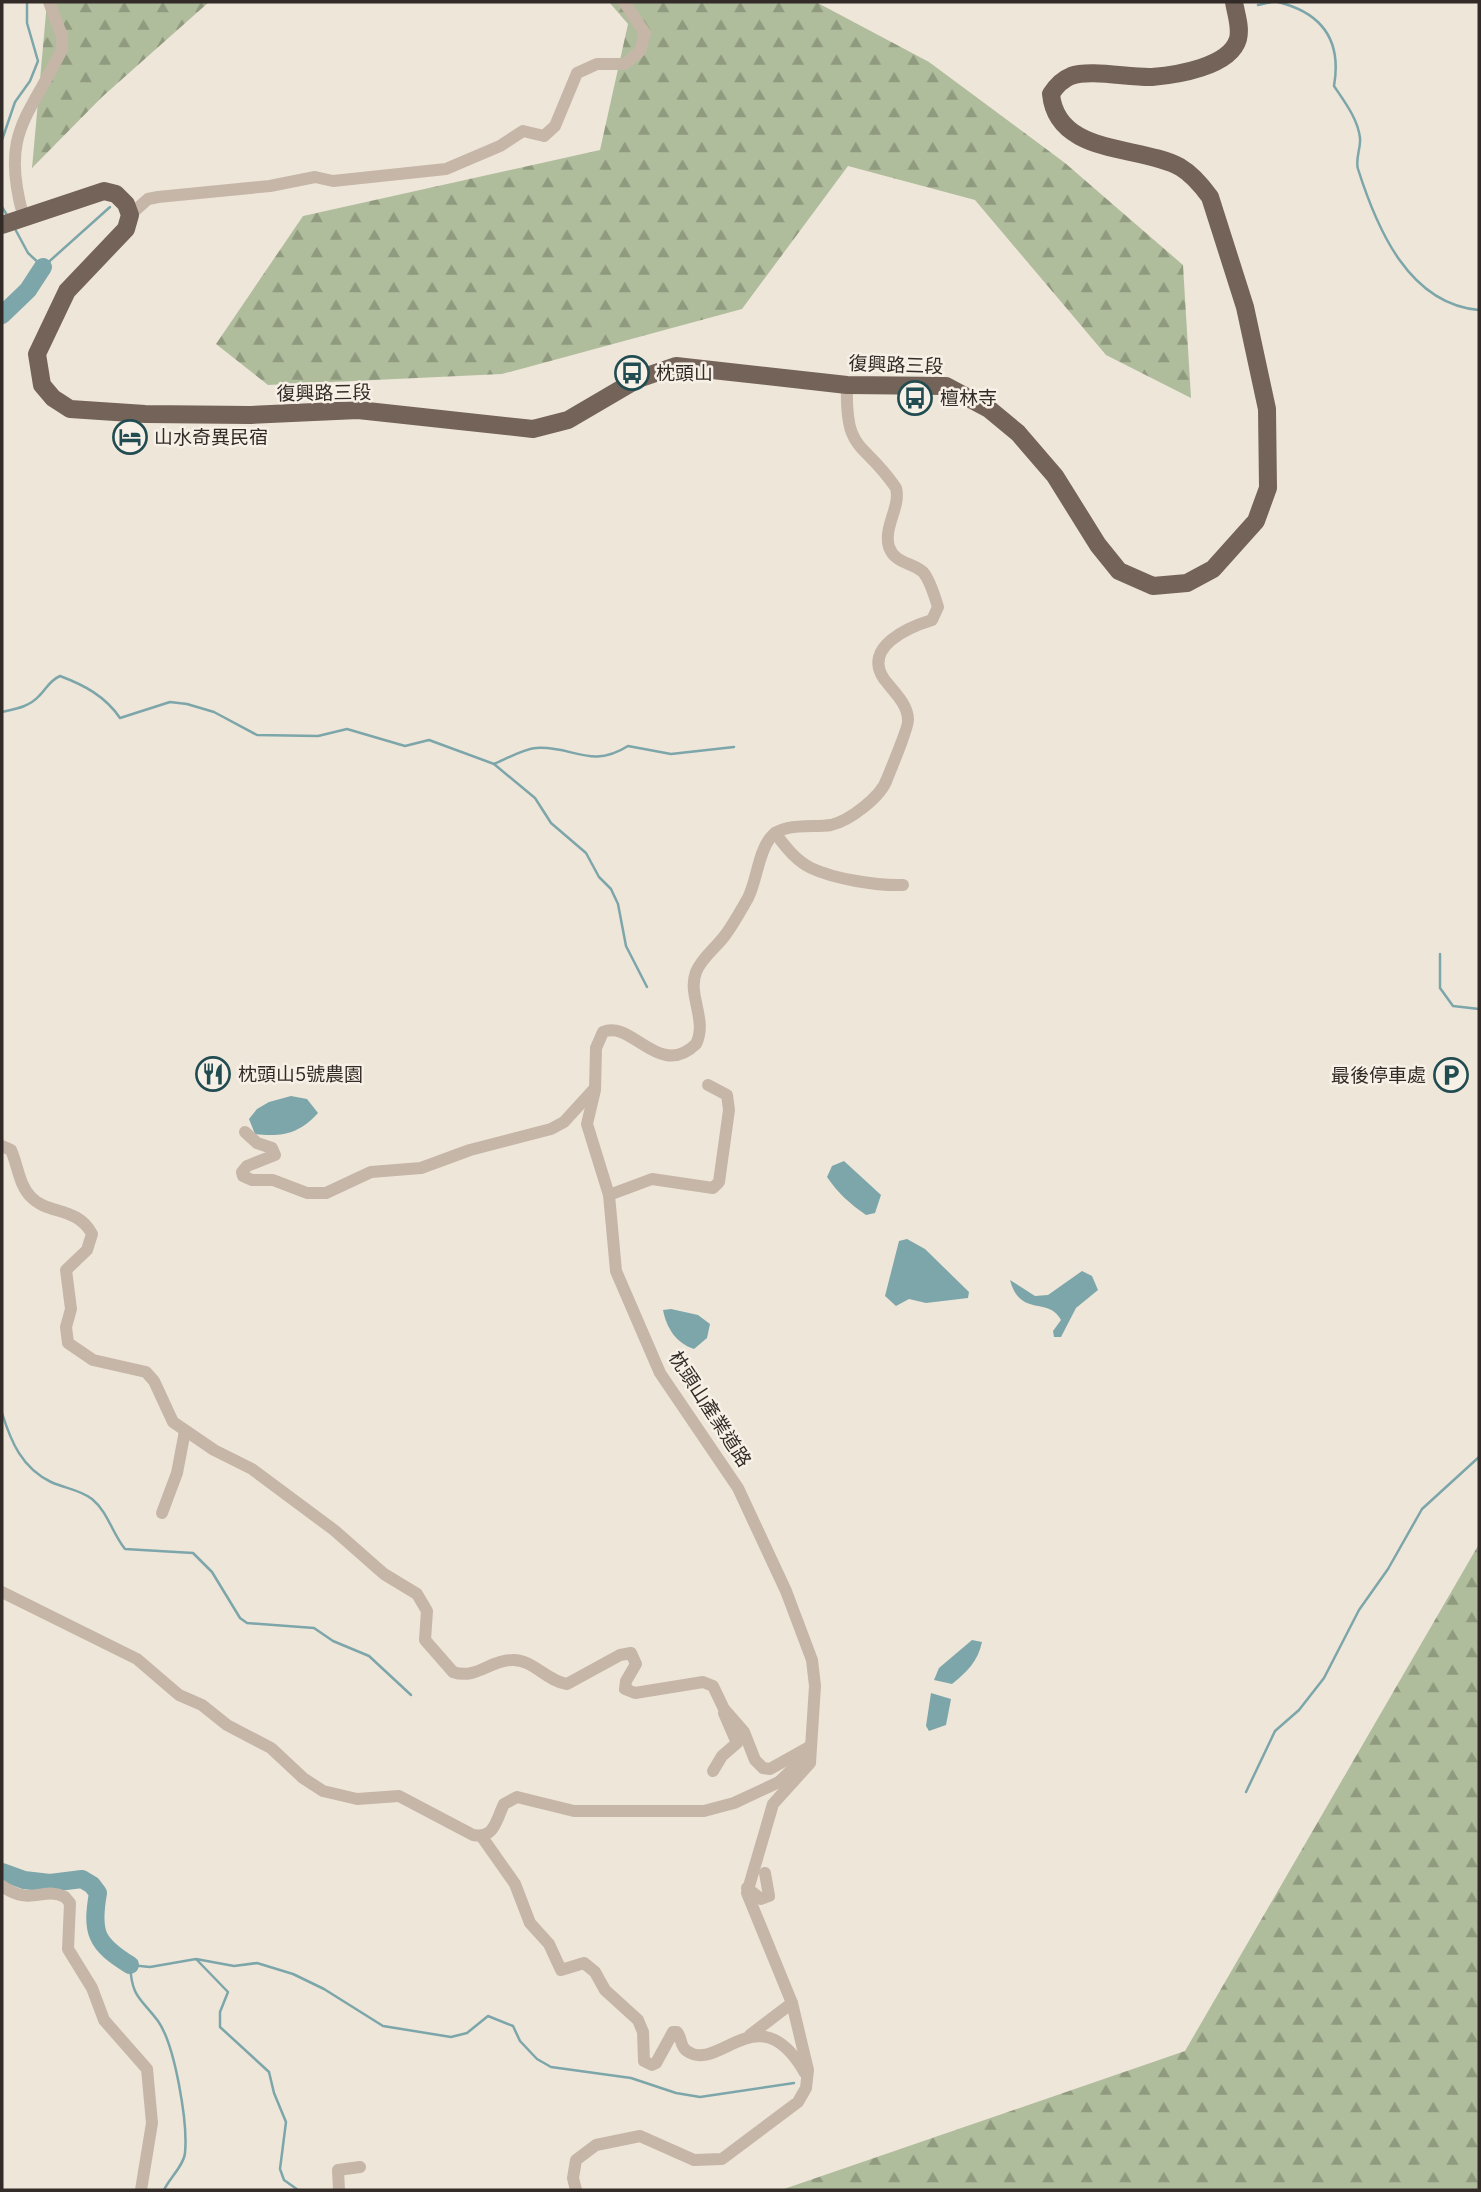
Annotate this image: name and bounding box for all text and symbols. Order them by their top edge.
street label: 復興路三段 [848,352,944,378]
bus stop icon: 枕頭山 [613,354,651,392]
place label: 枕頭山 [656,362,713,385]
bus stop icon: 檀林寺 [896,379,934,417]
street label: 復興路三段 [276,381,372,405]
place label: 檀林寺 [940,387,997,410]
hotel icon: 山水奇異民宿 [111,418,149,456]
place label: 山水奇異民宿 [154,426,268,449]
restaurant icon: 枕頭山5號農園 [194,1055,232,1093]
parking icon: 最後停車處 [1432,1056,1470,1094]
place label: 枕頭山5號農園 [238,1063,363,1086]
place label: 最後停車處 [1331,1064,1426,1087]
street label: 枕頭山產業道路 [664,1347,756,1471]

